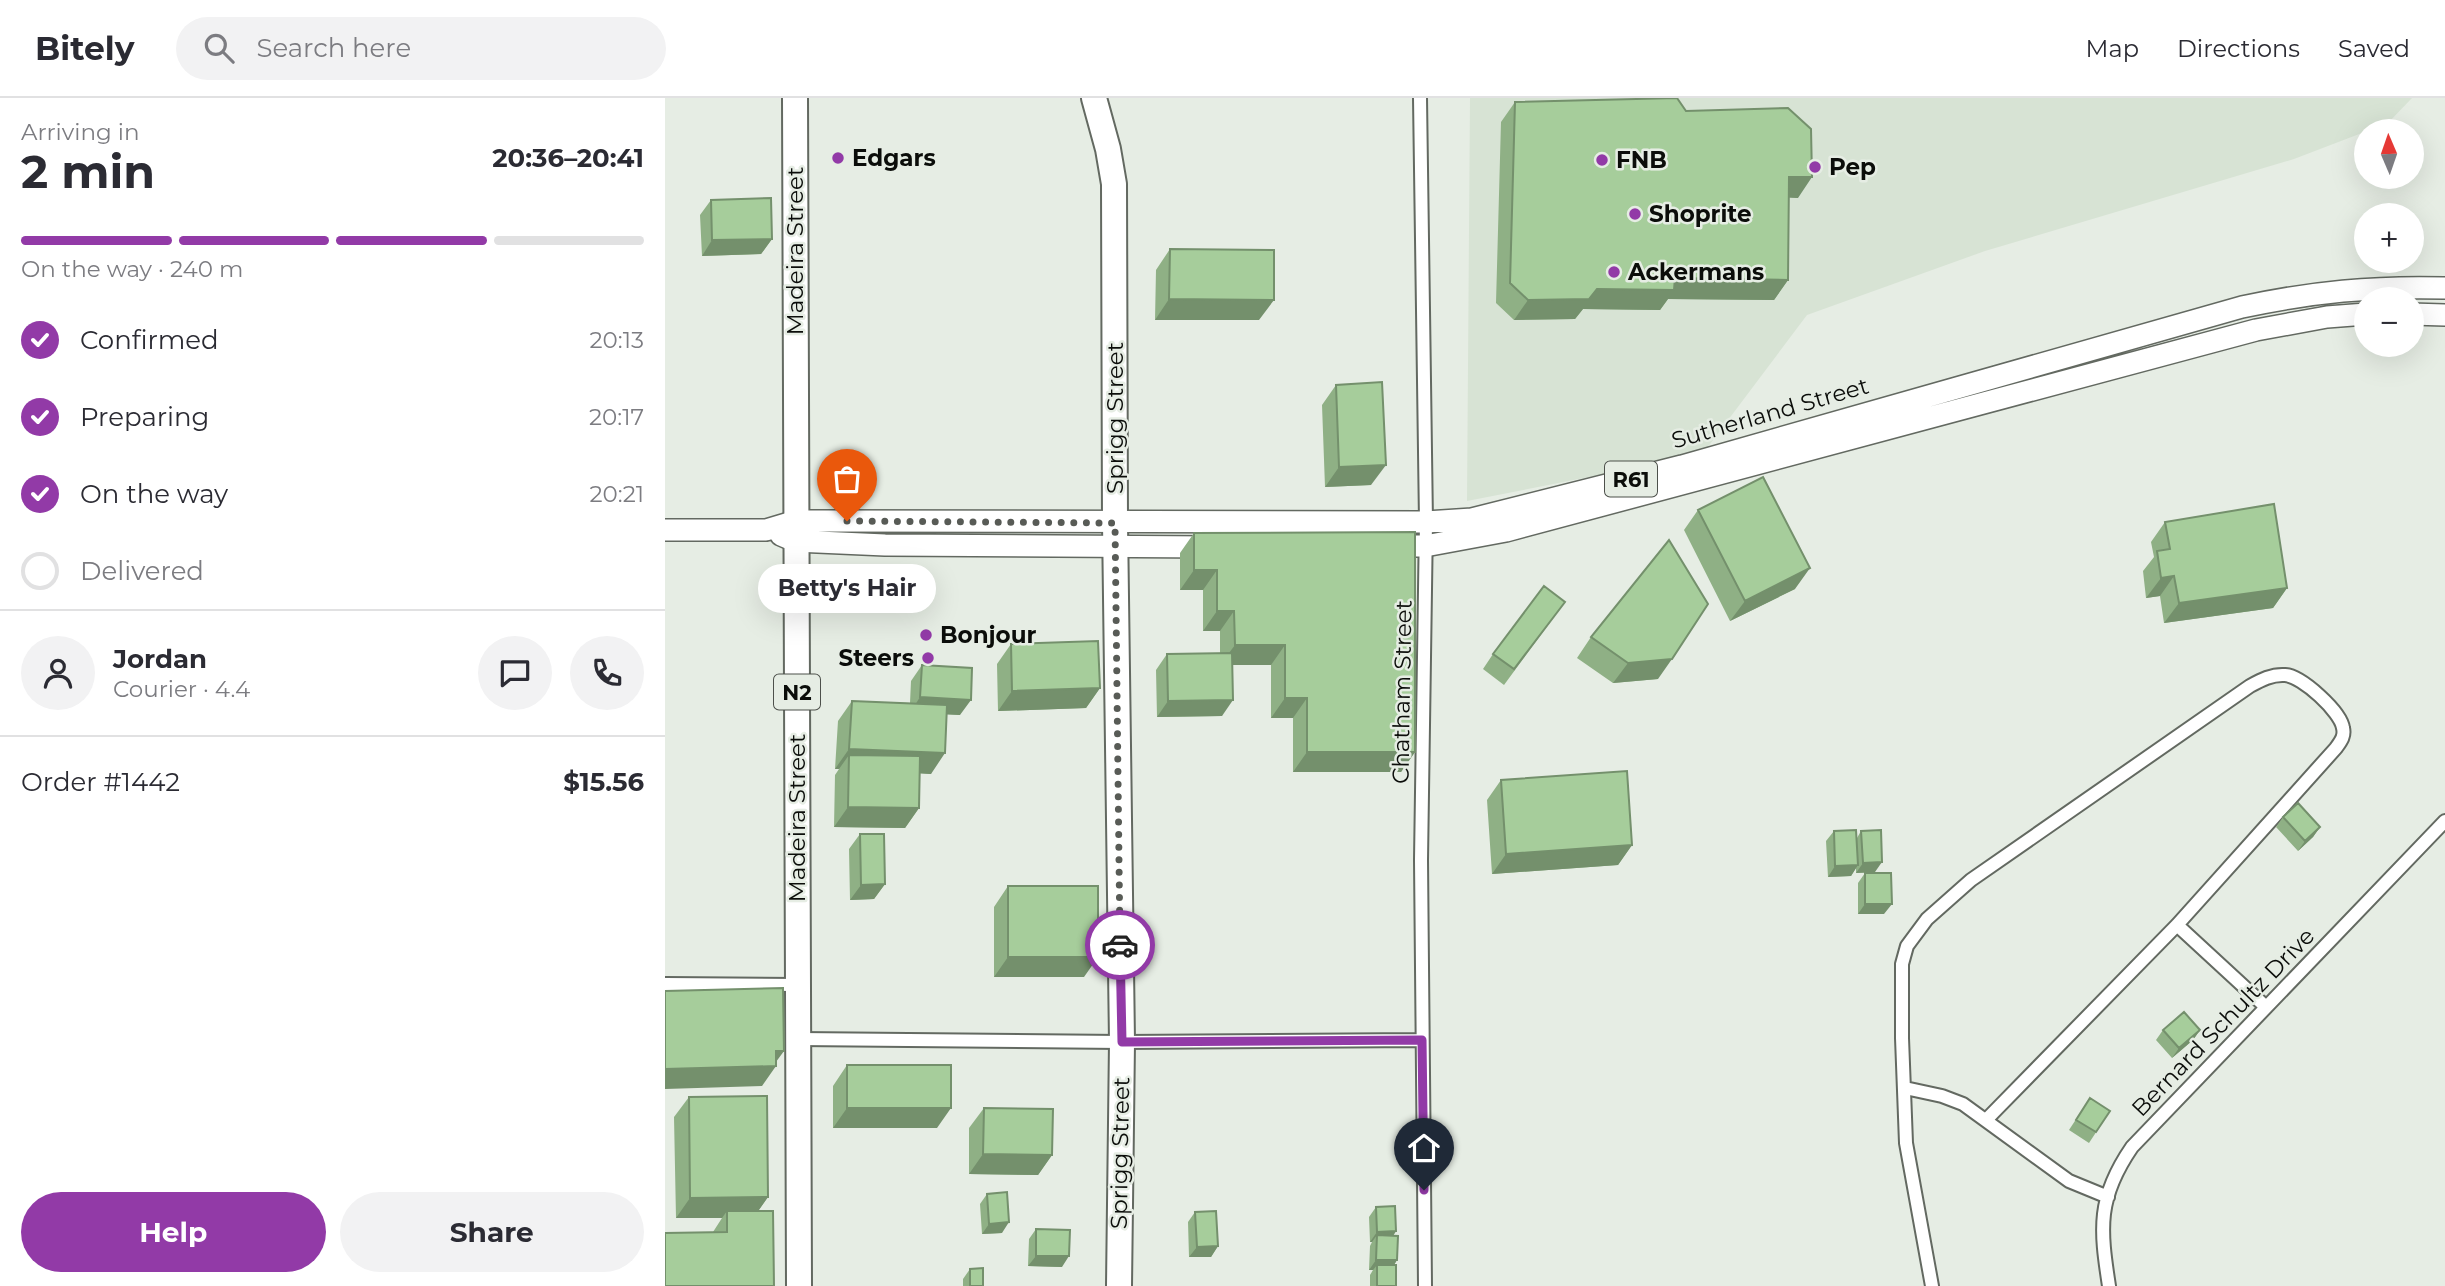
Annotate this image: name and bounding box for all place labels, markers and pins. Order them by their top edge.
place label: Edgars [852,144,936,172]
place label: FNB [1616,146,1667,174]
marker: Edgars [830,150,846,166]
marker: FNB [1594,152,1610,168]
place label: Pep [1829,153,1876,181]
marker: Pep [1807,159,1823,175]
place label: Shoprite [1649,200,1751,228]
marker: Shoprite [1627,206,1643,222]
place label: Ackermans [1627,258,1764,286]
marker: Ackermans [1606,264,1622,280]
pin [817,449,877,521]
callout: Betty's Hair [758,563,936,612]
place label: Bonjour [940,621,1036,649]
marker: Bonjour [918,627,934,643]
place label: Steers [839,644,914,672]
marker: Steers [920,650,936,666]
pin [1394,1118,1454,1190]

